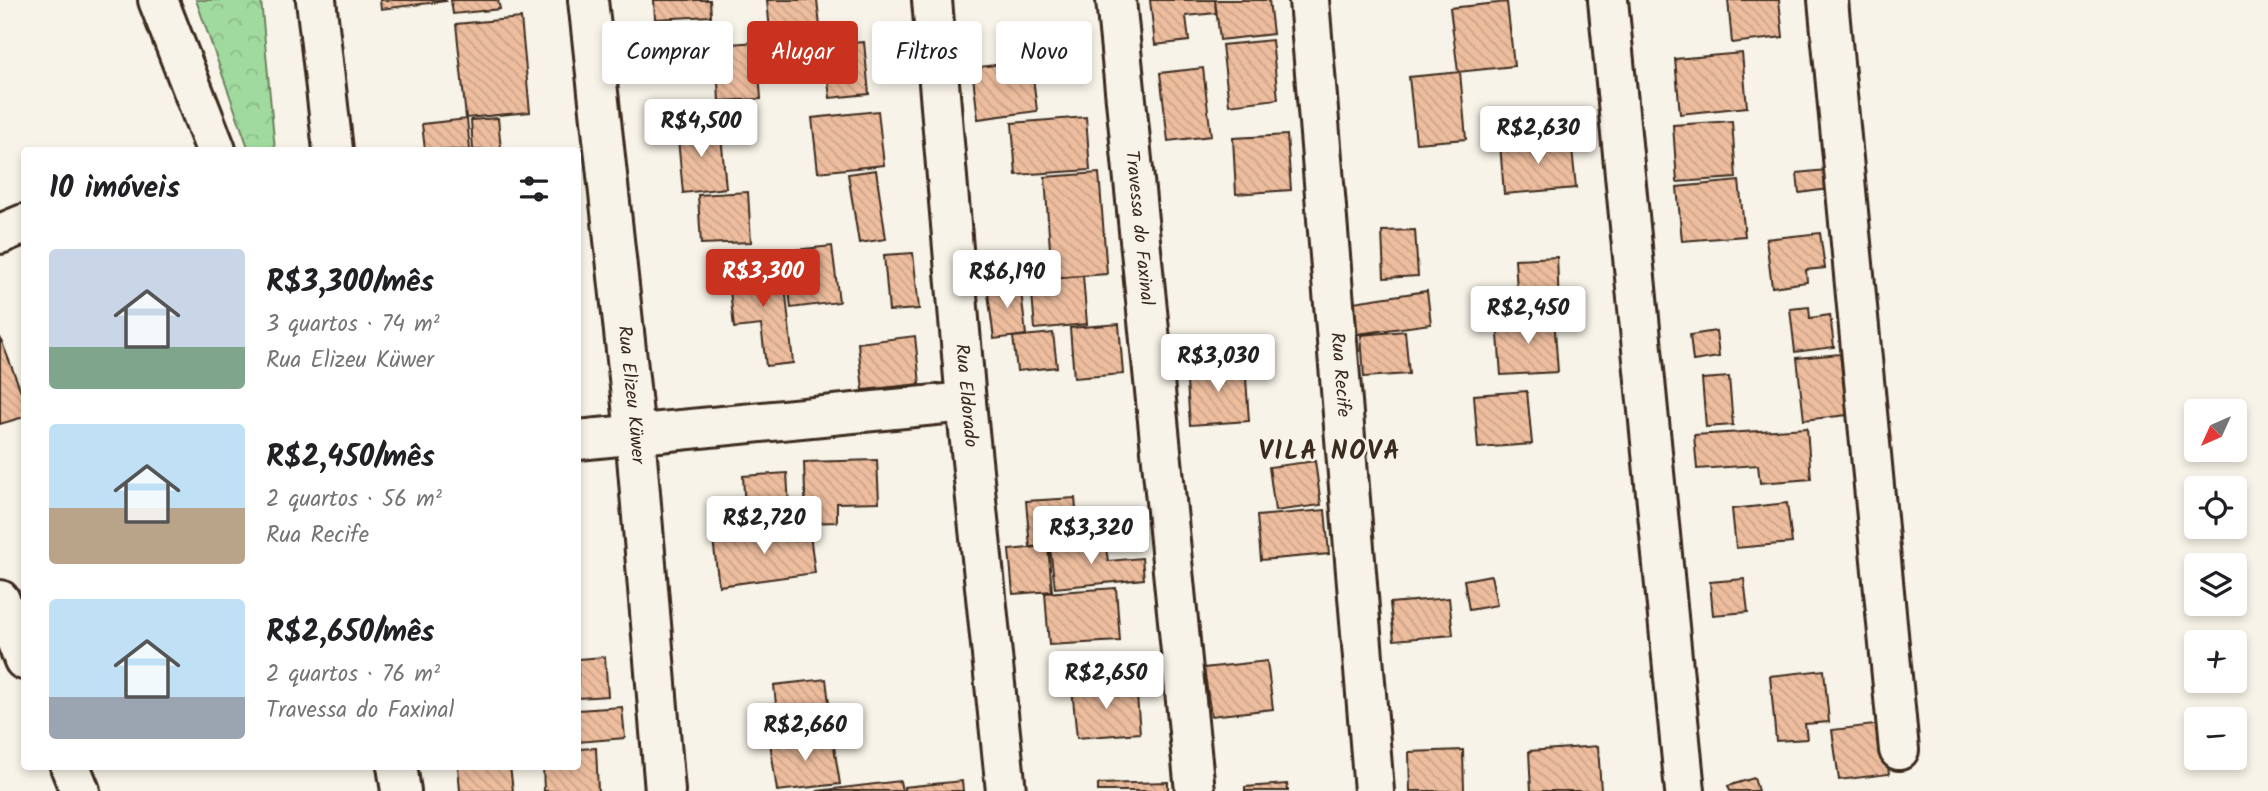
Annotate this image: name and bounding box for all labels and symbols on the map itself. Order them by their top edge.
pin: R$4,500 [636,100,766,159]
pin: R$2,630 [1473,106,1603,166]
street label: Travessa do Faxinal [1116,149,1161,307]
pin: R$3,300 [698,250,828,309]
pin: R$6,190 [942,250,1072,310]
pin: R$2,450 [1463,286,1593,346]
street label: Rua Elizeu Küwer [608,324,653,467]
street label: Rua Recife [1321,331,1358,419]
pin: R$3,030 [1153,334,1283,394]
street label: Rua Eldorado [946,343,986,449]
north arrow [2184,399,2247,462]
district label: VILA NOVA [1258,431,1402,473]
pin: R$2,720 [699,496,829,556]
pin: R$3,320 [1026,506,1156,566]
pin: R$2,650 [1041,652,1171,711]
pin: R$2,660 [740,704,870,763]

